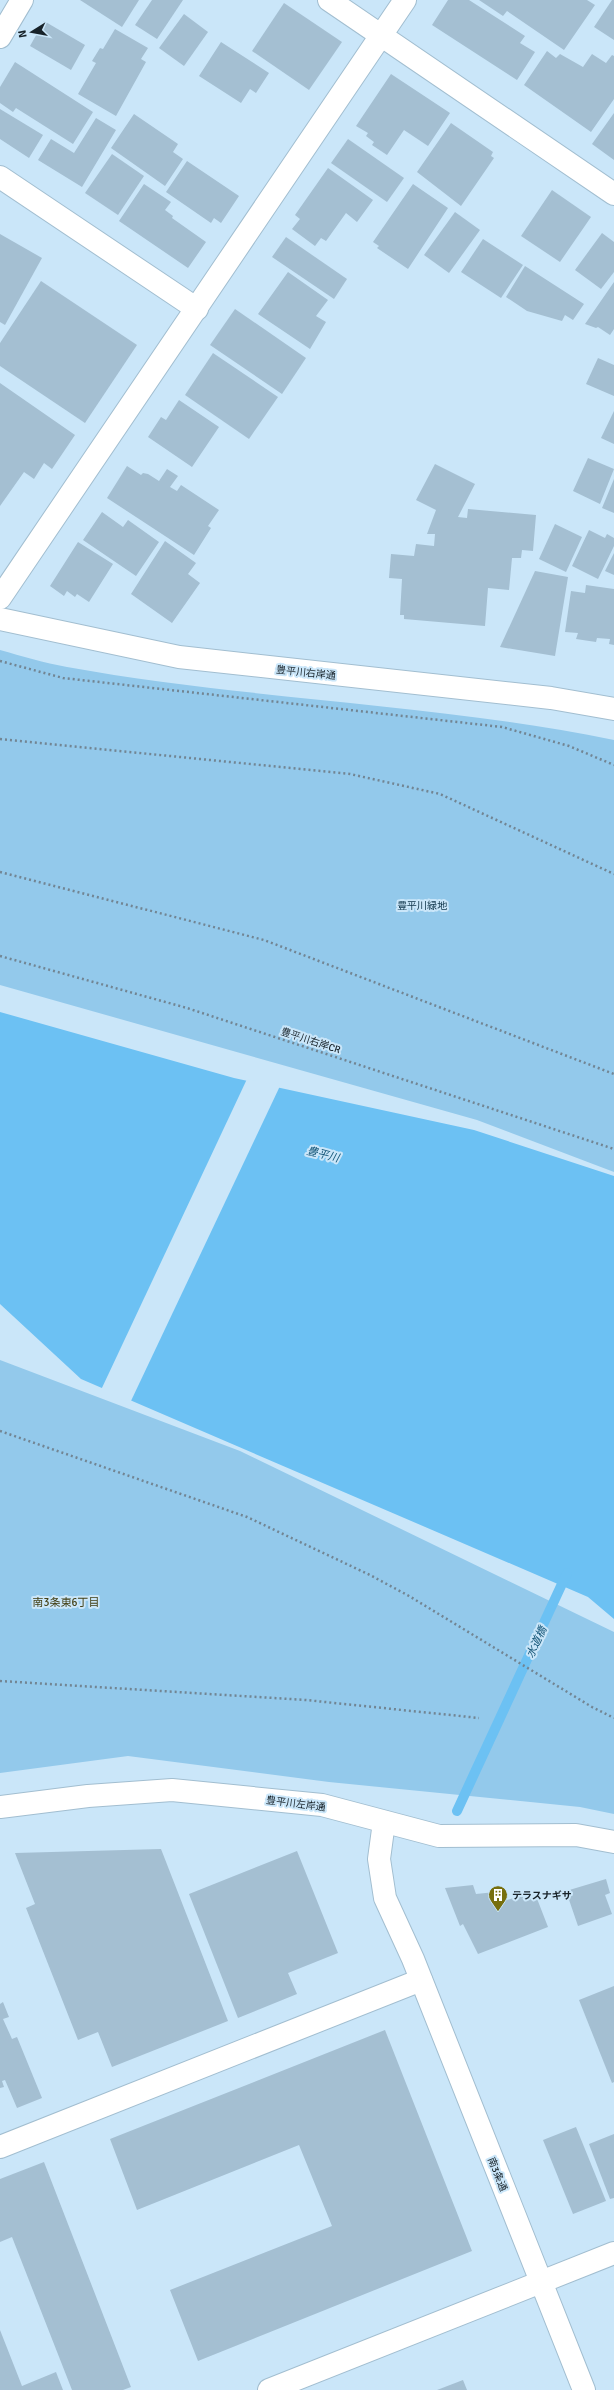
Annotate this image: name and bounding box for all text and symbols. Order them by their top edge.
north arrow [12,12,52,52]
text: N [16,29,30,39]
street label: 豊平川右岸通 [275,664,336,682]
park label: 豊平川緑地 [397,900,448,912]
street label: 豊平川右岸CR [279,1026,342,1056]
water label: 豊平川 [305,1144,341,1165]
district label: 南3条東6丁目 [33,1596,99,1609]
water label: 水道橋 [524,1623,550,1660]
street label: 豊平川左岸通 [265,1794,326,1814]
building icon: テラスナギサ [487,1884,509,1912]
place label: テラスナギサ [512,1890,572,1902]
street label: 南3条通 [485,2156,509,2193]

